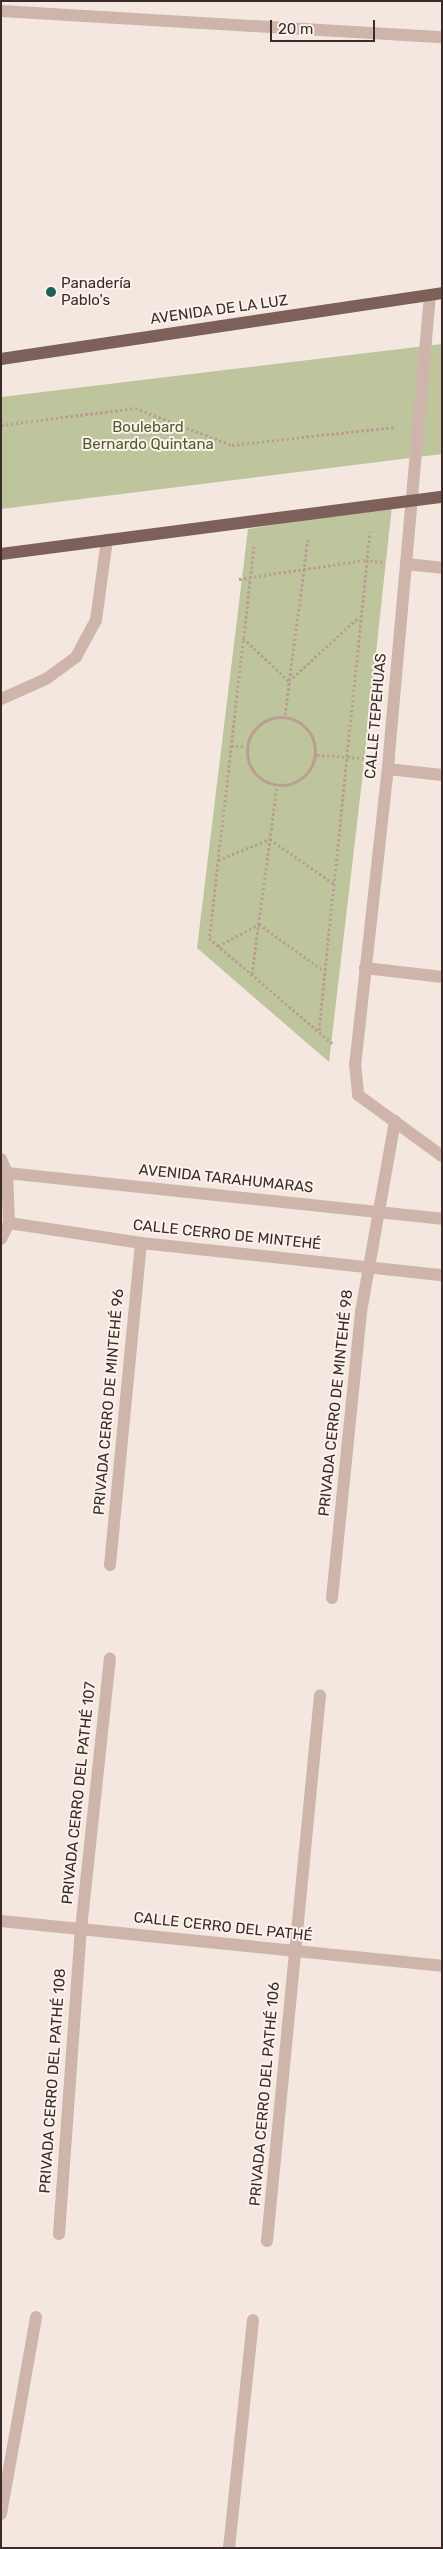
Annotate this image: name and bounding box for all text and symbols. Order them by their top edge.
scale bar [273,10,378,42]
text: 20 m [278,20,313,38]
place label: Panadería Pablo's [61,274,131,309]
marker: Panadería Pablo's [45,286,57,298]
street label: AVENIDA DE LA LUZ [149,291,289,329]
park label: Boulebard Bernardo Quintana [82,418,214,453]
street label: CALLE TEPEHUAS [362,652,390,780]
street label: AVENIDA TARAHUMARAS [137,1161,315,1197]
street label: CALLE CERRO DE MINTEHÉ [132,1216,322,1254]
street label: PRIVADA CERRO DE MINTEHÉ 96 [90,1288,128,1516]
street label: PRIVADA CERRO DE MINTEHÉ 98 [315,1289,357,1517]
street label: PRIVADA CERRO DEL PATHÉ 107 [58,1680,100,1906]
street label: CALLE CERRO DEL PATHÉ [132,1909,314,1945]
street label: PRIVADA CERRO DEL PATHÉ 108 [36,1968,70,2194]
street label: PRIVADA CERRO DEL PATHÉ 106 [246,1981,284,2207]

